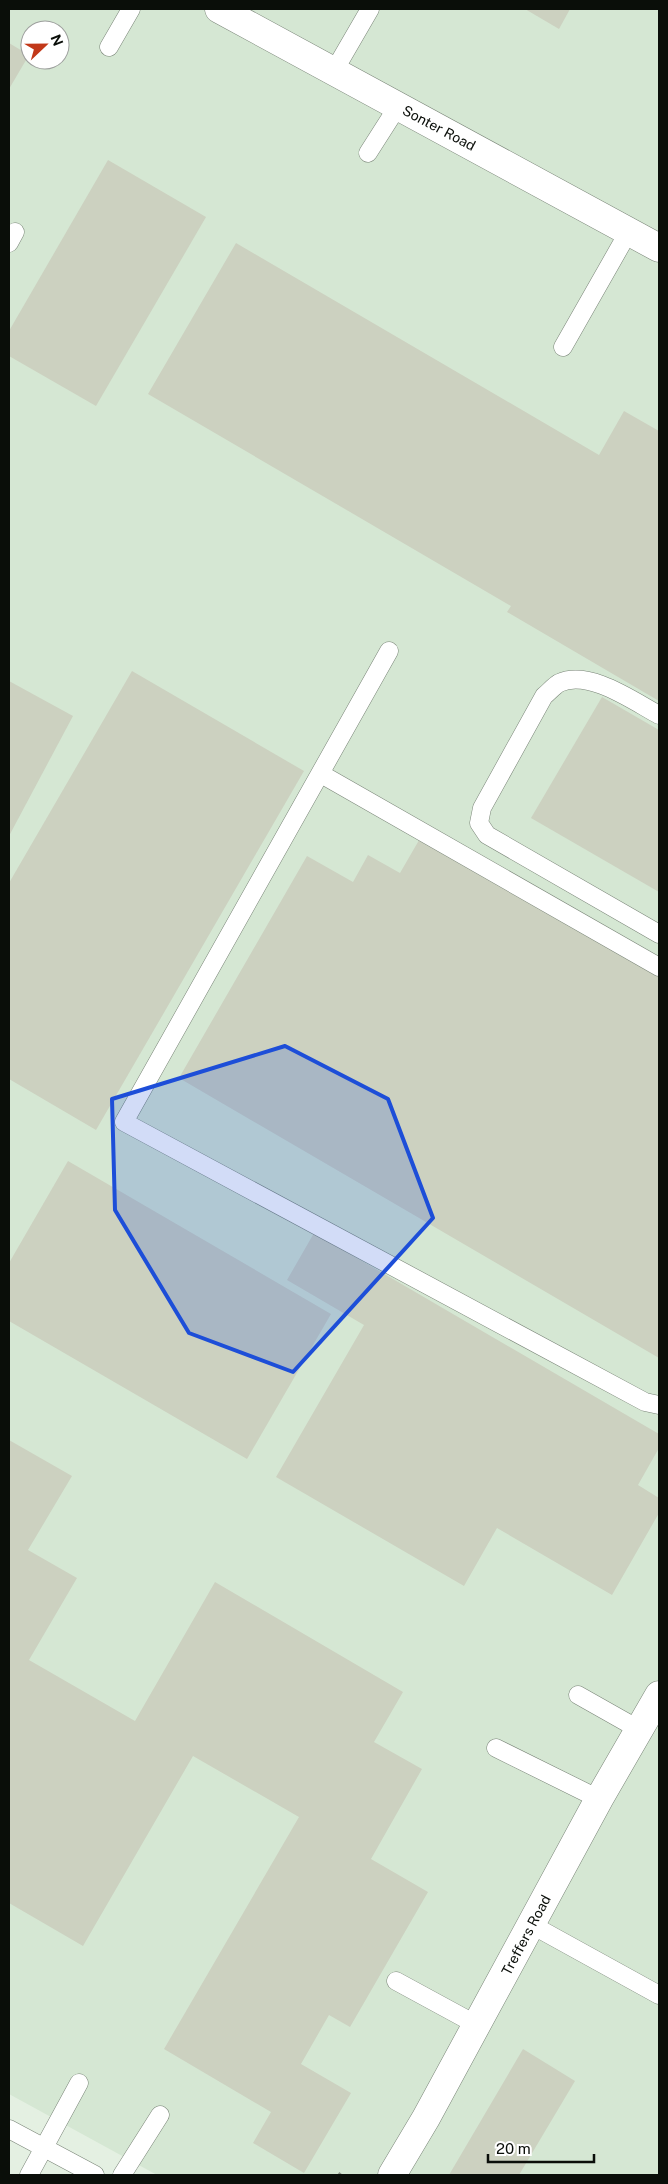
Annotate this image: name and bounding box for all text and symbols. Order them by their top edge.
north arrow [20,20,70,70]
text: N [48,32,67,48]
street label: Sonter Road [400,102,478,154]
street label: Treffers Road [498,1892,554,1978]
scale bar [488,2132,594,2164]
text: 20 m [496,2140,531,2157]

